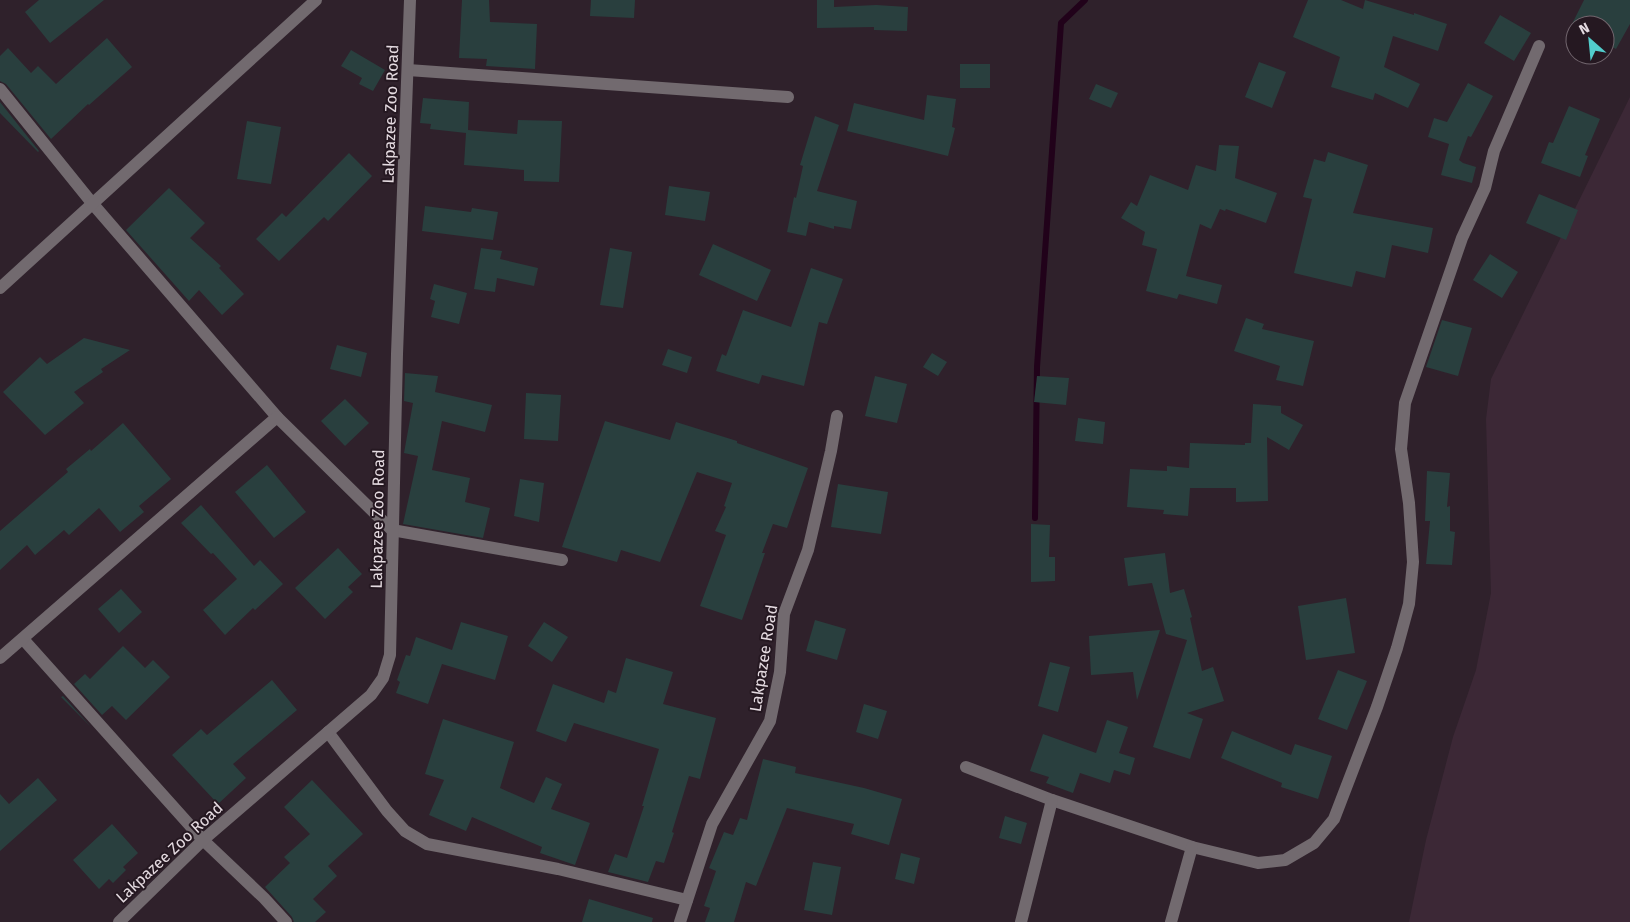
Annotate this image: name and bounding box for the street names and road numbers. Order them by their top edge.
street label: Lakpazee Zoo Road [379,44,402,184]
street label: Lakpazee Zoo Road [367,449,388,589]
street label: Lakpazee Road [746,603,781,713]
street label: Lakpazee Zoo Road [112,798,227,907]

